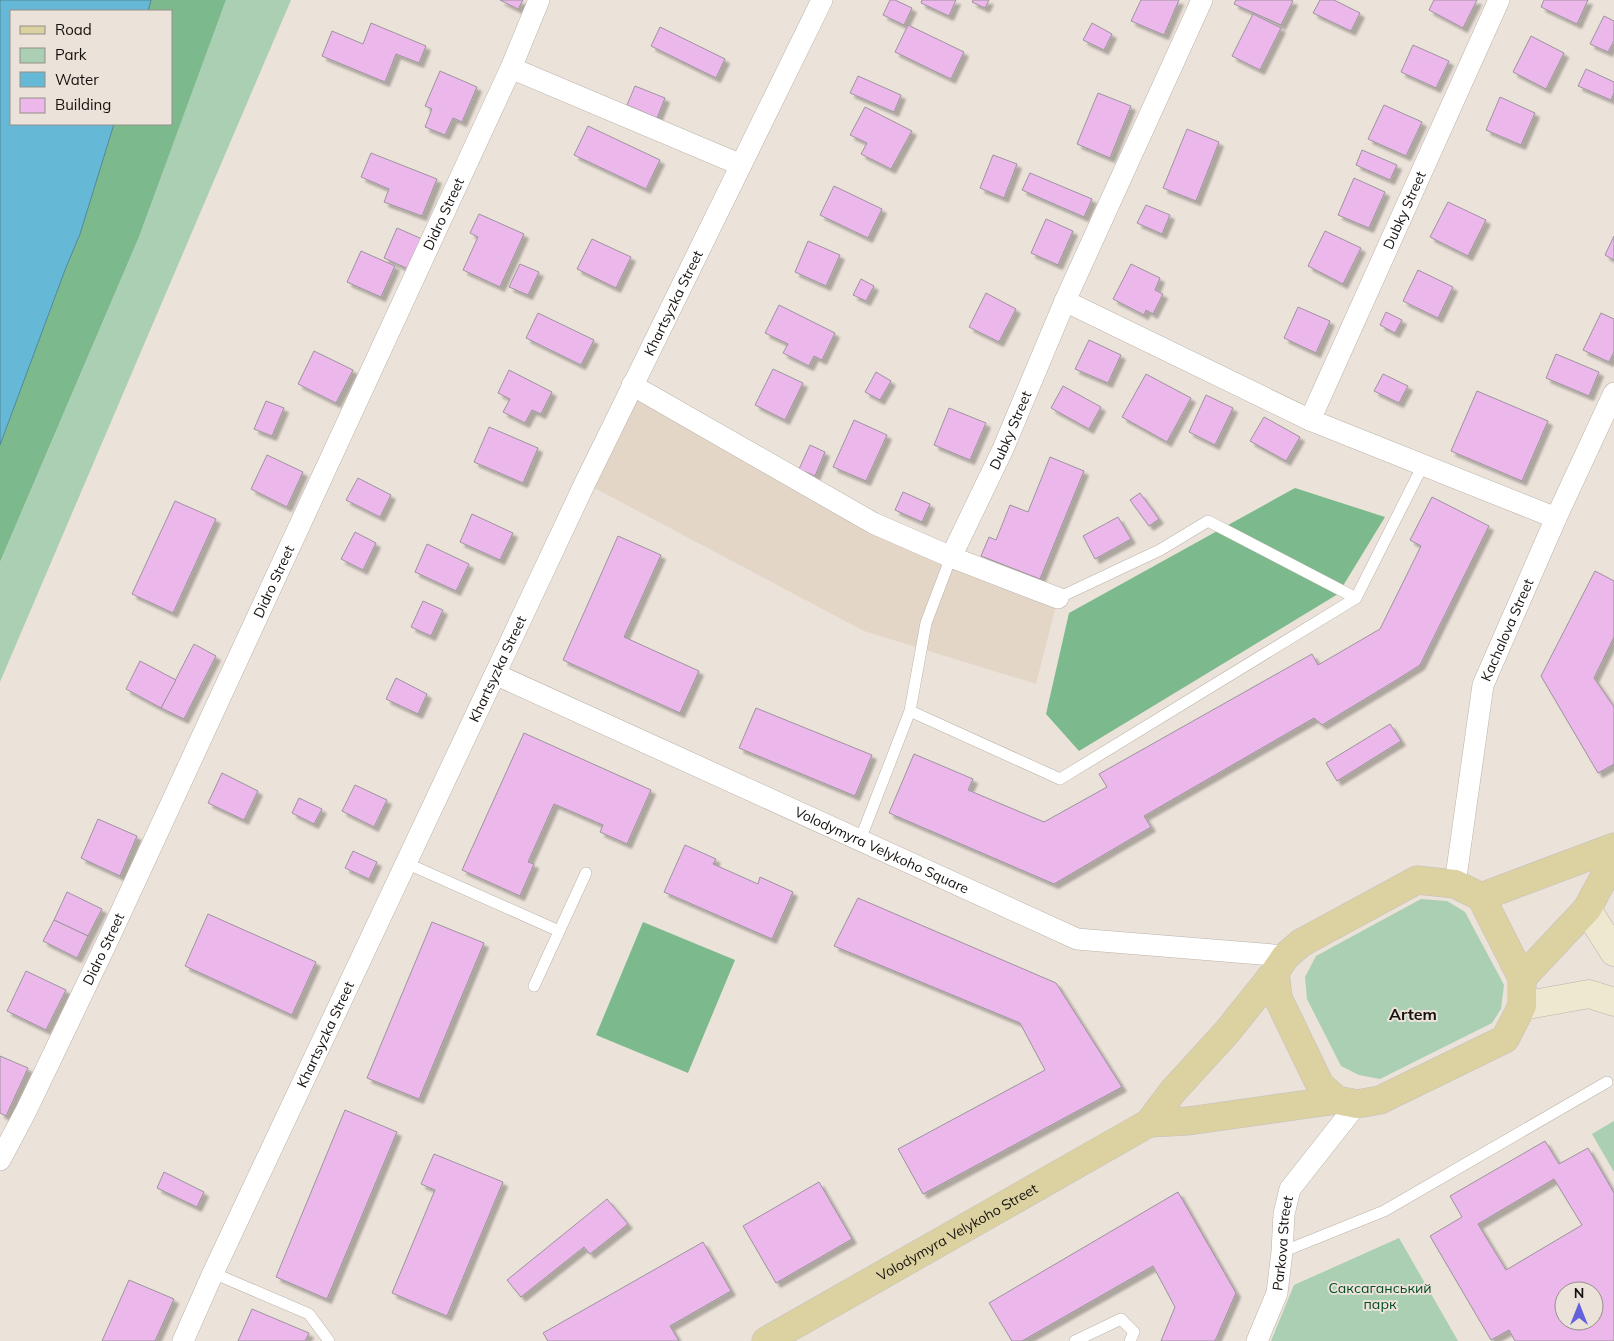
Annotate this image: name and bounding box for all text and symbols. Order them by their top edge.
legend [10,10,172,125]
text: Road [55,20,92,39]
text: Park [55,45,87,64]
text: Water [55,70,99,89]
text: Building [55,95,111,114]
street label: Dubky Street [1379,168,1430,252]
street label: Didro Street [419,175,468,253]
street label: Khartsyzka Street [640,247,707,359]
street label: Dubky Street [985,388,1035,473]
street label: Didro Street [249,542,298,621]
street label: Kachalova Street [1477,576,1537,684]
street label: Khartsyzka Street [465,613,530,725]
street label: Volodymyra Velykoho Square [792,803,972,898]
street label: Didro Street [79,910,128,988]
street label: Khartsyzka Street [293,978,358,1090]
district label: Artem [1389,1004,1437,1024]
street label: Volodymyra Velykoho Street [874,1179,1041,1285]
street label: Parkova Street [1268,1194,1297,1292]
park label: Саксаганський парк [1328,1279,1432,1313]
north arrow [1554,1281,1604,1331]
text: N [1574,1284,1584,1302]

